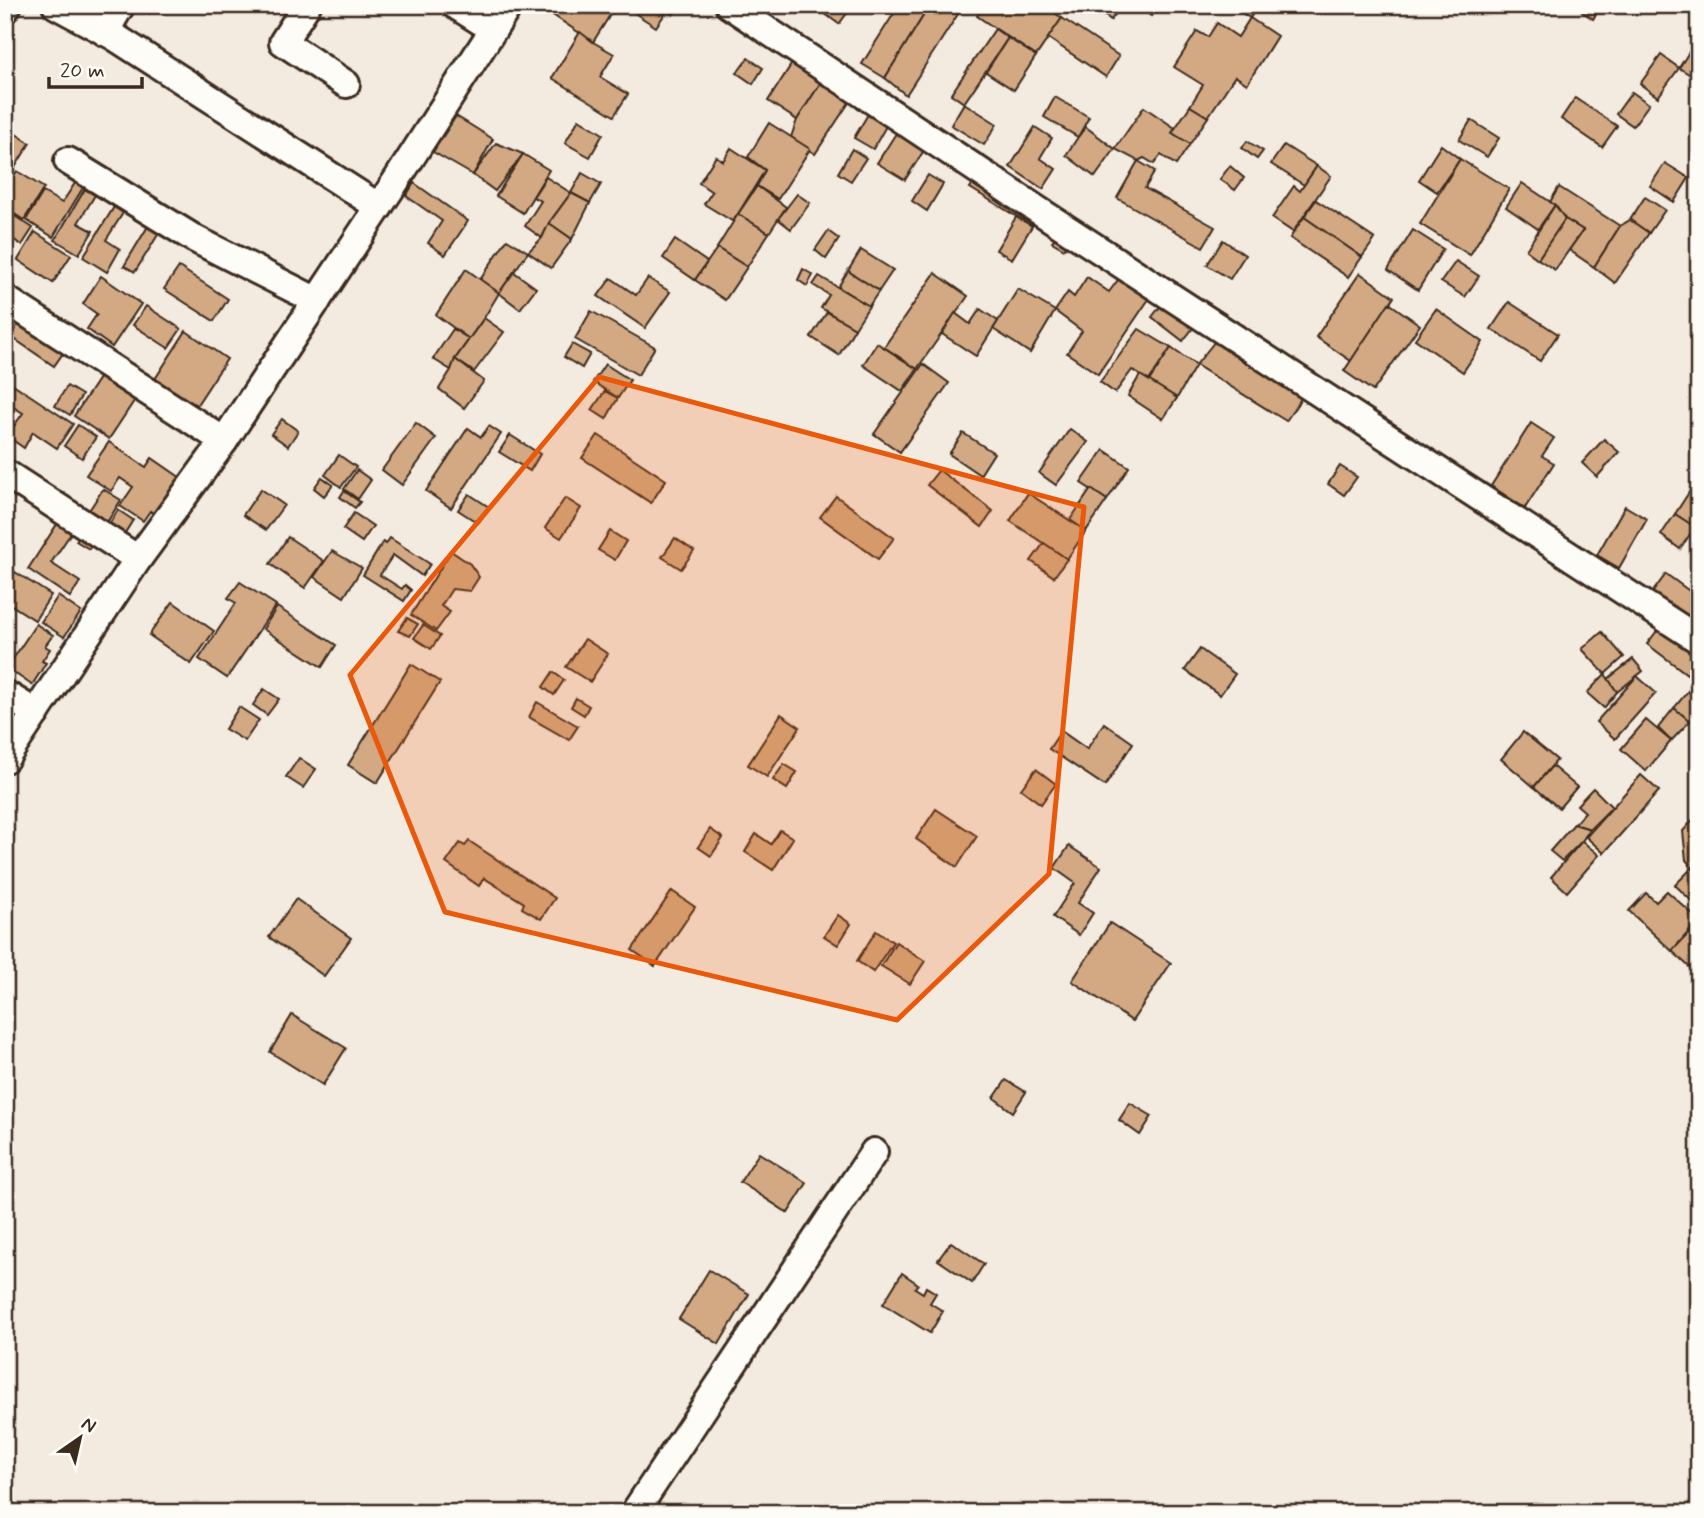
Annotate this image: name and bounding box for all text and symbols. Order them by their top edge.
scale bar [49,46,142,90]
text: 20 m [60,57,105,85]
north arrow [46,1402,116,1472]
text: N [76,1411,101,1439]

